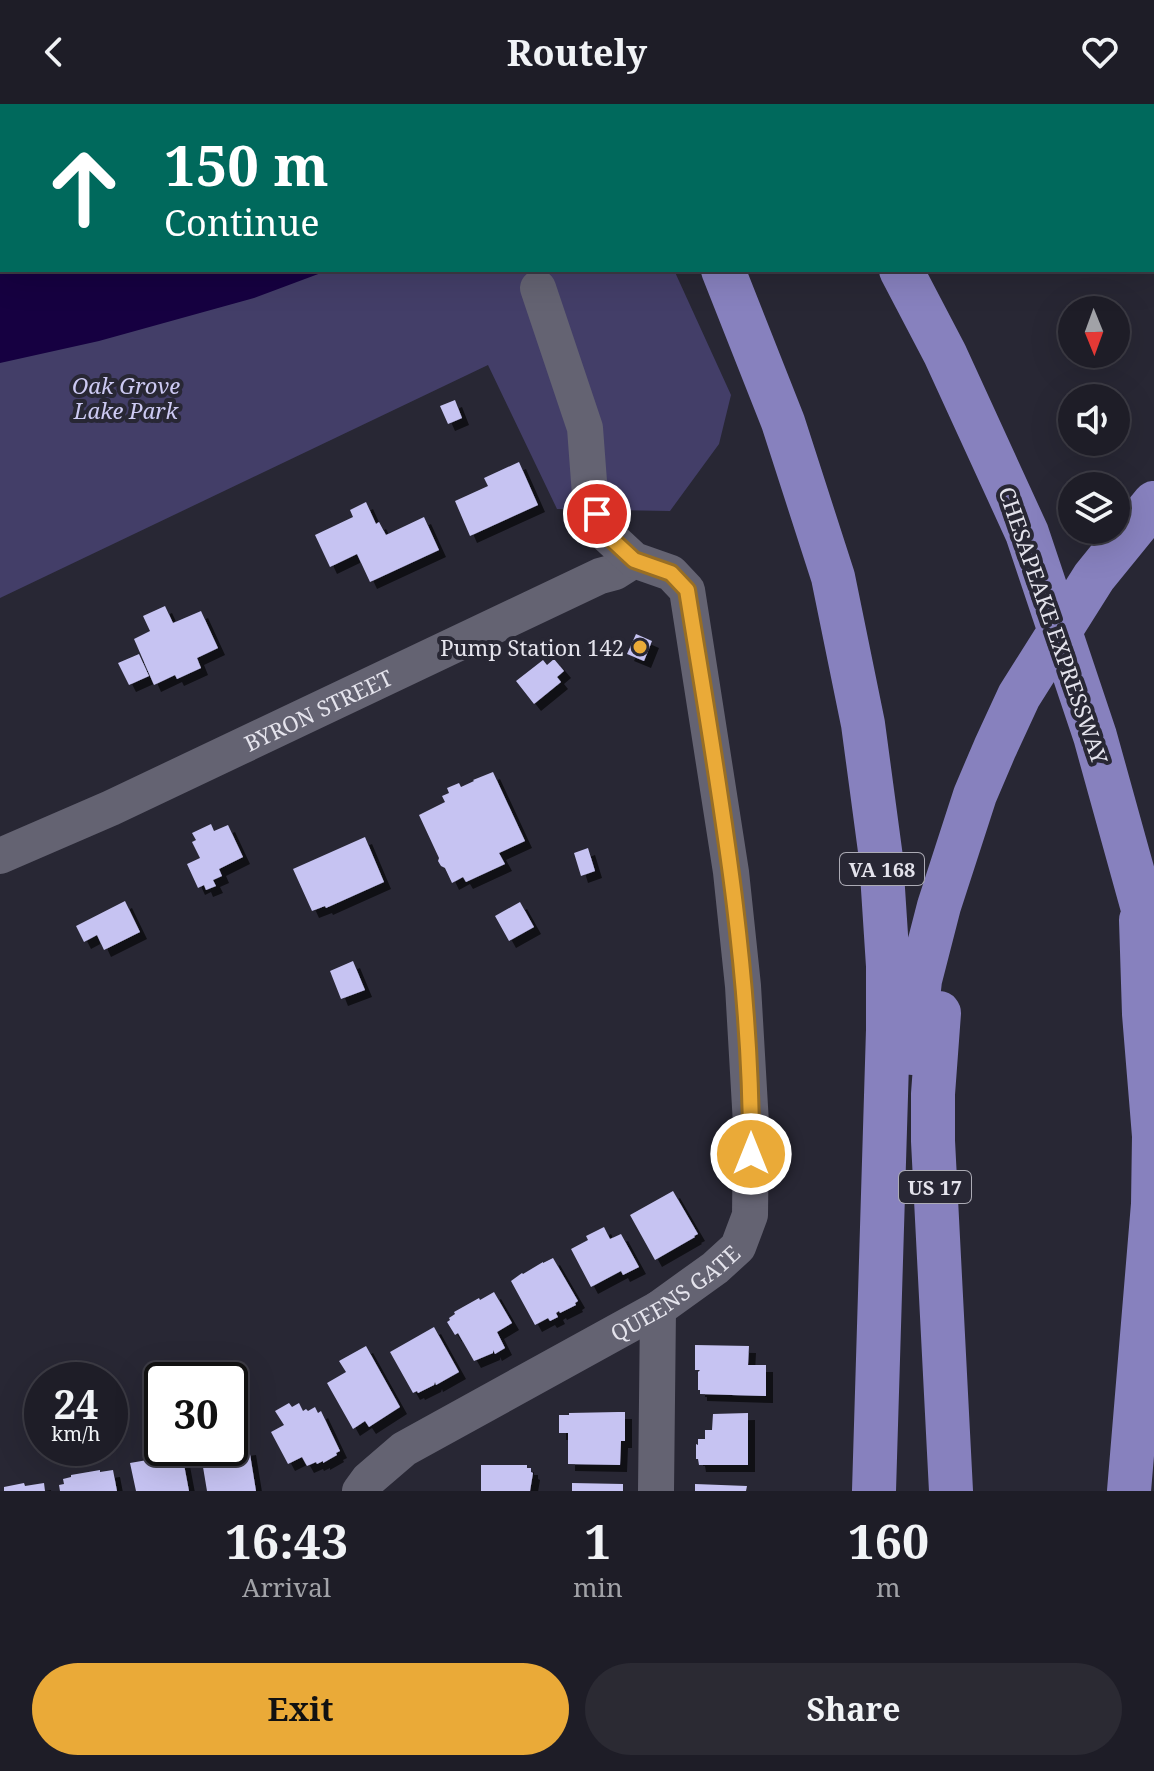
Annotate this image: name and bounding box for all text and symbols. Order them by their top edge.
text: Routely [507,28,647,77]
icon: back [32,30,76,74]
icon: heart [1078,30,1122,74]
text: 150 m [164,126,329,202]
icon: ahead [32,136,136,240]
text: Continue [164,198,320,247]
north arrow [1058,296,1130,368]
map controls [1058,296,1130,544]
park label: Oak Grove Lake Park [72,370,180,425]
button: sound [1058,384,1130,456]
button: layers [1058,472,1130,544]
pin [563,480,631,548]
street label: CHESAPEAKE EXPRESSWAY [992,482,1116,768]
icon: arrive [575,492,619,536]
place label: Pump Station 142 [440,632,624,662]
marker: Pump Station 142 [631,638,649,656]
street label: BYRON STREET [239,662,397,758]
road number: VA 168 [840,853,924,885]
position arrow [709,1112,793,1196]
road number: US 17 [899,1171,971,1203]
street label: QUEENS GATE [605,1238,746,1348]
speed limit sign: 30 [144,1362,248,1466]
text: 24 [53,1376,99,1431]
text: km/h [51,1420,101,1447]
text: 16:43 [225,1508,348,1573]
text: 1 [584,1508,611,1573]
text: 160 [848,1508,929,1573]
text: Arrival [242,1569,331,1605]
text: min [573,1569,623,1605]
text: m [876,1569,901,1605]
button: Exit [32,1663,569,1755]
button: Share [585,1663,1122,1755]

